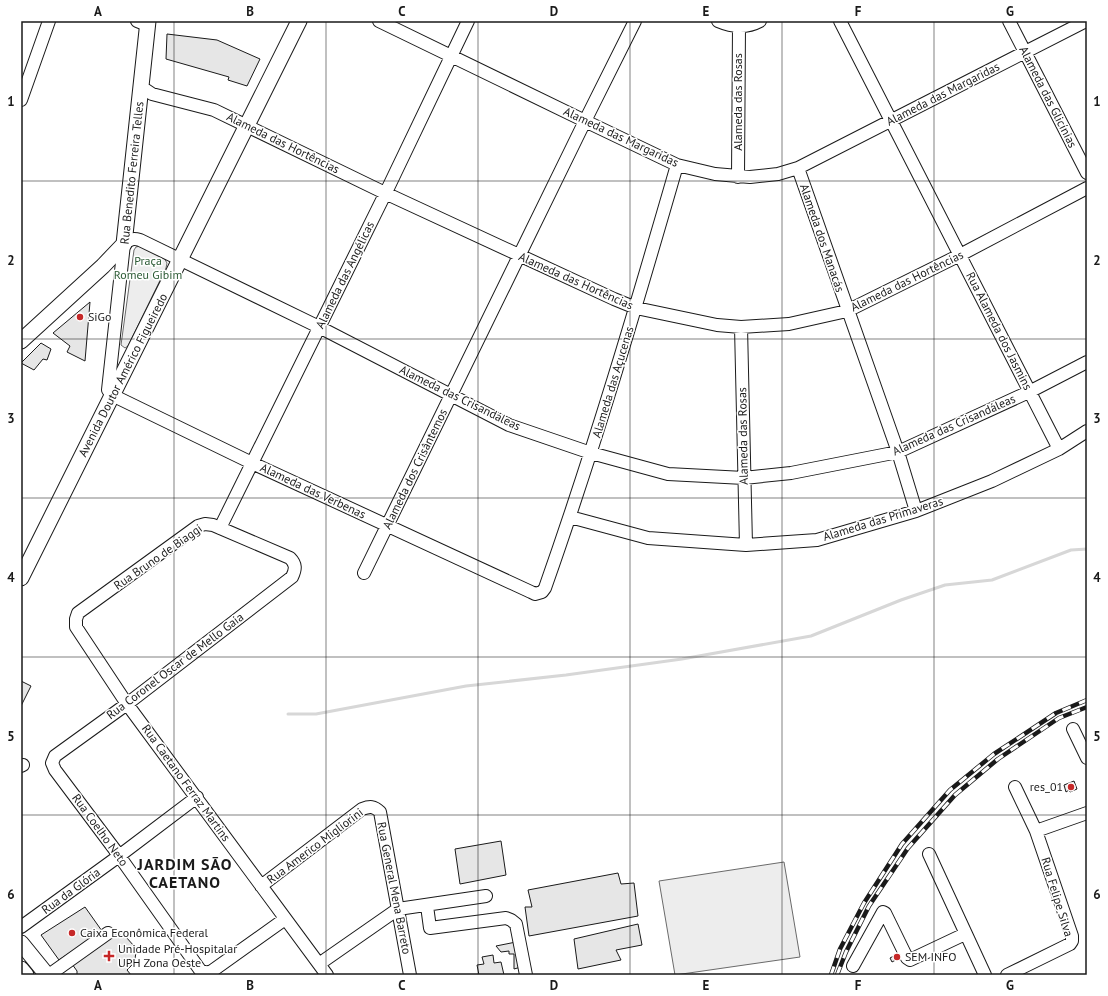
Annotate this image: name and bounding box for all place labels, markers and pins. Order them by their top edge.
place label: SiGo [88,309,111,324]
marker: SiGo [75,312,85,322]
place label: res_01 [1030,779,1063,794]
marker: res_01 [1066,782,1076,792]
place label: Caixa Econômica Federal [80,925,209,940]
marker: Caixa Econômica Federal [67,928,77,938]
place label: Unidade Pré-Hospitalar UPH Zona Oeste [118,941,237,970]
place label: SEM INFO [905,949,956,964]
marker: Unidade Pré-Hospitalar UPH Zona Oeste [103,950,115,962]
marker: SEM INFO [892,952,902,962]

